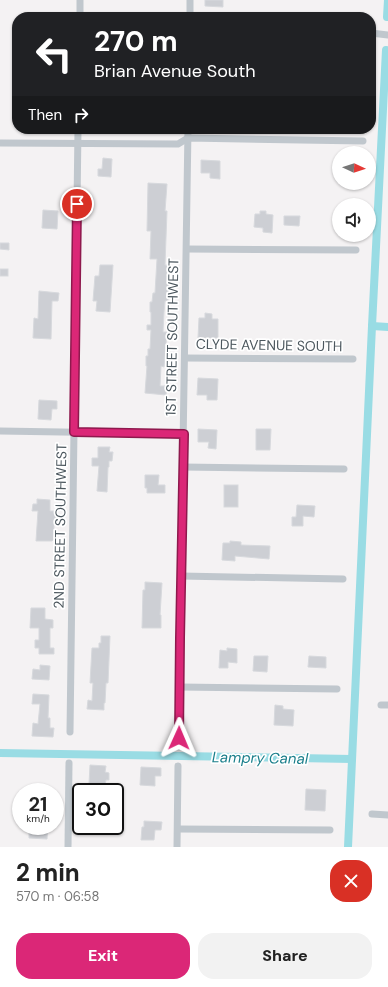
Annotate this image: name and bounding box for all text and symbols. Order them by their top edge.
text: 270 m [94,23,177,60]
icon: left [28,28,80,80]
text: Brian Avenue South [94,59,256,83]
icon: right [70,104,92,126]
text: Then [28,105,62,125]
north arrow [332,146,376,190]
map controls [332,146,376,242]
pin [60,187,94,221]
icon: arrive [66,193,88,215]
button: sound [332,198,376,242]
street label: 1ST STREET SOUTHWEST [162,258,182,416]
street label: CLYDE AVENUE SOUTH [196,335,342,355]
street label: 2ND STREET SOUTHWEST [50,443,70,609]
position arrow [158,717,200,759]
water label: Lampry Canal [212,747,309,769]
speed limit sign: 30 [72,783,124,835]
text: 21 [29,791,47,817]
text: km/h [26,812,50,825]
text: 2 min [16,857,80,888]
button: close [330,860,372,902]
text: 570 m · 06:58 [16,888,99,905]
button: Exit [16,933,190,979]
button: Share [198,933,372,979]

